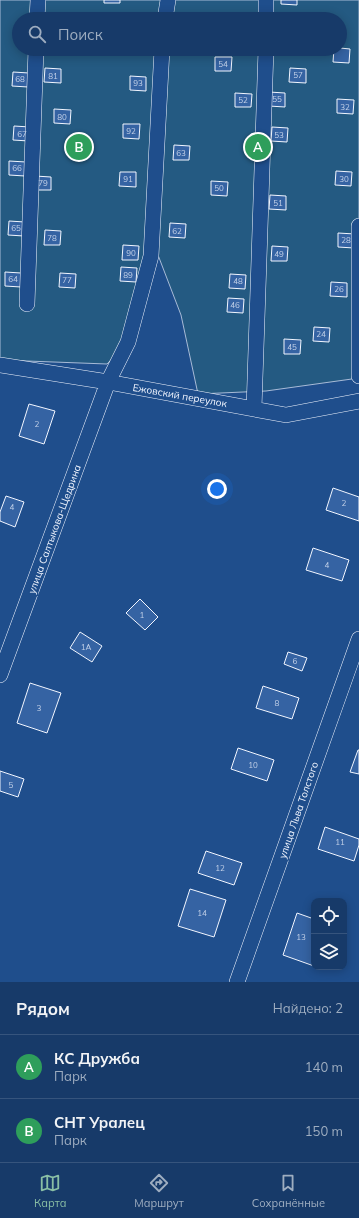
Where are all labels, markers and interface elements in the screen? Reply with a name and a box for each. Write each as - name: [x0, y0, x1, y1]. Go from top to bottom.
- search box: [12, 12, 347, 56]
- icon: search: [26, 23, 48, 45]
- text: Поиск: [58, 25, 103, 44]
- house number: 54: [218, 59, 228, 69]
- house number: 57: [293, 70, 303, 80]
- house number: 81: [48, 71, 58, 81]
- house number: 68: [15, 74, 25, 84]
- house number: 93: [133, 78, 143, 88]
- house number: 55: [272, 94, 282, 104]
- house number: 52: [238, 95, 248, 105]
- house number: 32: [340, 102, 350, 112]
- house number: 80: [57, 112, 67, 122]
- house number: 92: [126, 126, 136, 136]
- house number: 67: [17, 129, 27, 139]
- house number: 53: [274, 130, 284, 140]
- pin: B: [66, 132, 92, 162]
- pin: A: [245, 132, 271, 162]
- house number: 63: [176, 148, 186, 158]
- house number: 66: [12, 163, 22, 173]
- house number: 91: [123, 174, 133, 184]
- house number: 30: [339, 174, 349, 184]
- house number: 79: [38, 178, 48, 188]
- house number: 50: [214, 183, 224, 193]
- house number: 51: [273, 198, 283, 208]
- house number: 65: [11, 223, 21, 233]
- house number: 62: [172, 226, 182, 236]
- house number: 78: [47, 233, 57, 243]
- house number: 28: [341, 235, 351, 245]
- house number: 90: [126, 248, 136, 258]
- house number: 49: [274, 249, 284, 259]
- house number: 89: [123, 270, 133, 280]
- house number: 64: [8, 274, 18, 284]
- house number: 77: [62, 275, 72, 285]
- house number: 48: [233, 276, 243, 286]
- house number: 26: [334, 284, 344, 294]
- house number: 46: [230, 300, 240, 310]
- house number: 24: [316, 329, 326, 339]
- house number: 45: [287, 342, 297, 352]
- street label: Ежовский переулок: [132, 381, 229, 410]
- house number: 2: [35, 419, 40, 429]
- street label: улица Салтыкова-Щедрина: [25, 463, 84, 596]
- your location: [207, 479, 227, 499]
- house number: 2: [342, 498, 347, 508]
- house number: 4: [10, 502, 15, 512]
- house number: 4: [325, 560, 330, 570]
- house number: 1: [140, 610, 145, 620]
- house number: 1А: [81, 642, 91, 652]
- house number: 6: [293, 656, 298, 666]
- house number: 8: [275, 698, 280, 708]
- house number: 3: [37, 703, 42, 713]
- house number: 10: [248, 760, 258, 770]
- street label: улица Льва Толстого: [276, 760, 321, 860]
- house number: 5: [9, 780, 14, 790]
- house number: 11: [335, 837, 345, 847]
- house number: 12: [215, 863, 225, 873]
- map controls: [311, 898, 347, 970]
- button: locate: [311, 898, 347, 934]
- house number: 14: [197, 908, 207, 918]
- house number: 13: [296, 932, 306, 942]
- button: layers: [311, 934, 347, 970]
- text: Рядом: [16, 998, 70, 1019]
- text: Найдено: 2: [273, 1000, 343, 1016]
- text: КС Дружба: [54, 1049, 140, 1068]
- text: A: [24, 1059, 34, 1075]
- text: 140 m: [305, 1059, 343, 1075]
- text: Парк: [54, 1068, 87, 1084]
- text: СНТ Уралец: [54, 1113, 145, 1132]
- text: B: [25, 1123, 33, 1139]
- text: 150 m: [305, 1123, 343, 1139]
- text: Парк: [54, 1132, 87, 1148]
- tab: Карта: [34, 1172, 66, 1210]
- tab: Маршрут: [134, 1172, 184, 1210]
- tab: Сохранённые: [252, 1172, 325, 1210]

